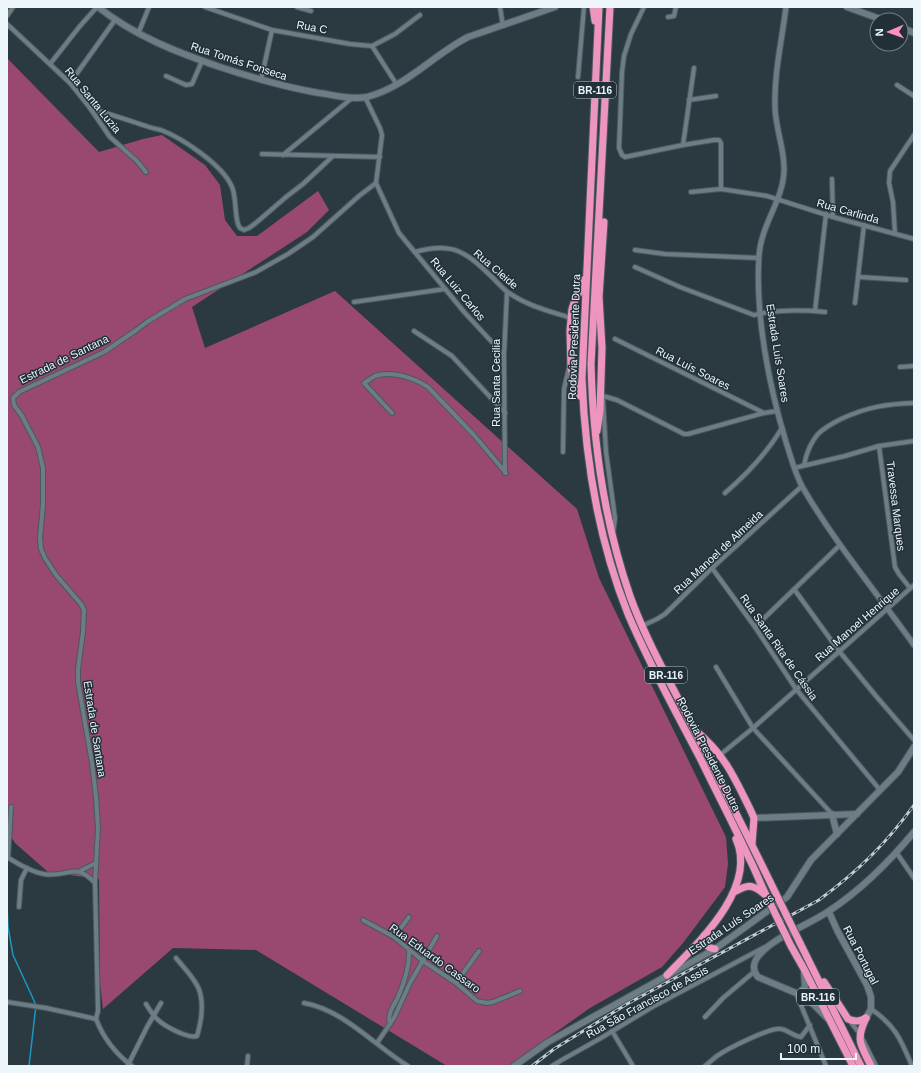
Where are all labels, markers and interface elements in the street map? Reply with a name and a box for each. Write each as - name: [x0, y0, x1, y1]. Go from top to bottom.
- north arrow: [869, 12, 909, 52]
- street label: Rua C: [296, 18, 328, 36]
- text: N: [873, 28, 885, 37]
- street label: Rua Tomás Fonseca: [189, 40, 290, 83]
- street label: Rua Santa Luzia: [63, 65, 124, 136]
- road number: BR-116: [574, 82, 616, 98]
- street label: Rua Carlinda: [815, 196, 881, 226]
- street label: Rua Cleide: [472, 247, 520, 291]
- street label: Rua Luiz Carlos: [428, 255, 488, 323]
- street label: Rodovia Presidente Dutra: [566, 273, 582, 400]
- street label: Estrada Luís Soares: [764, 303, 792, 404]
- street label: Estrada de Santana: [18, 332, 111, 386]
- street label: Rua Santa Cecilia: [490, 338, 502, 427]
- street label: Rua Luís Soares: [654, 344, 733, 392]
- street label: Travessa Marques: [885, 460, 908, 552]
- street label: Rua Manoel de Almeida: [671, 507, 765, 596]
- street label: Rua Manoel Henrique: [813, 584, 901, 664]
- street label: Rua Santa Rita de Cássia: [738, 592, 821, 703]
- road number: BR-116: [645, 667, 687, 683]
- street label: Estrada de Santana: [81, 680, 109, 779]
- street label: Rodovia Presidente Dutra: [675, 695, 743, 814]
- street label: Estrada Luís Soares: [686, 891, 776, 957]
- street label: Rua Eduardo Cassaro: [387, 921, 483, 995]
- street label: Rua Portugal: [841, 924, 881, 986]
- street label: Rua São Francisco de Assis: [584, 963, 710, 1041]
- road number: BR-116: [797, 989, 839, 1005]
- scale bar: [781, 1035, 856, 1061]
- text: 100 m: [787, 1042, 820, 1056]

